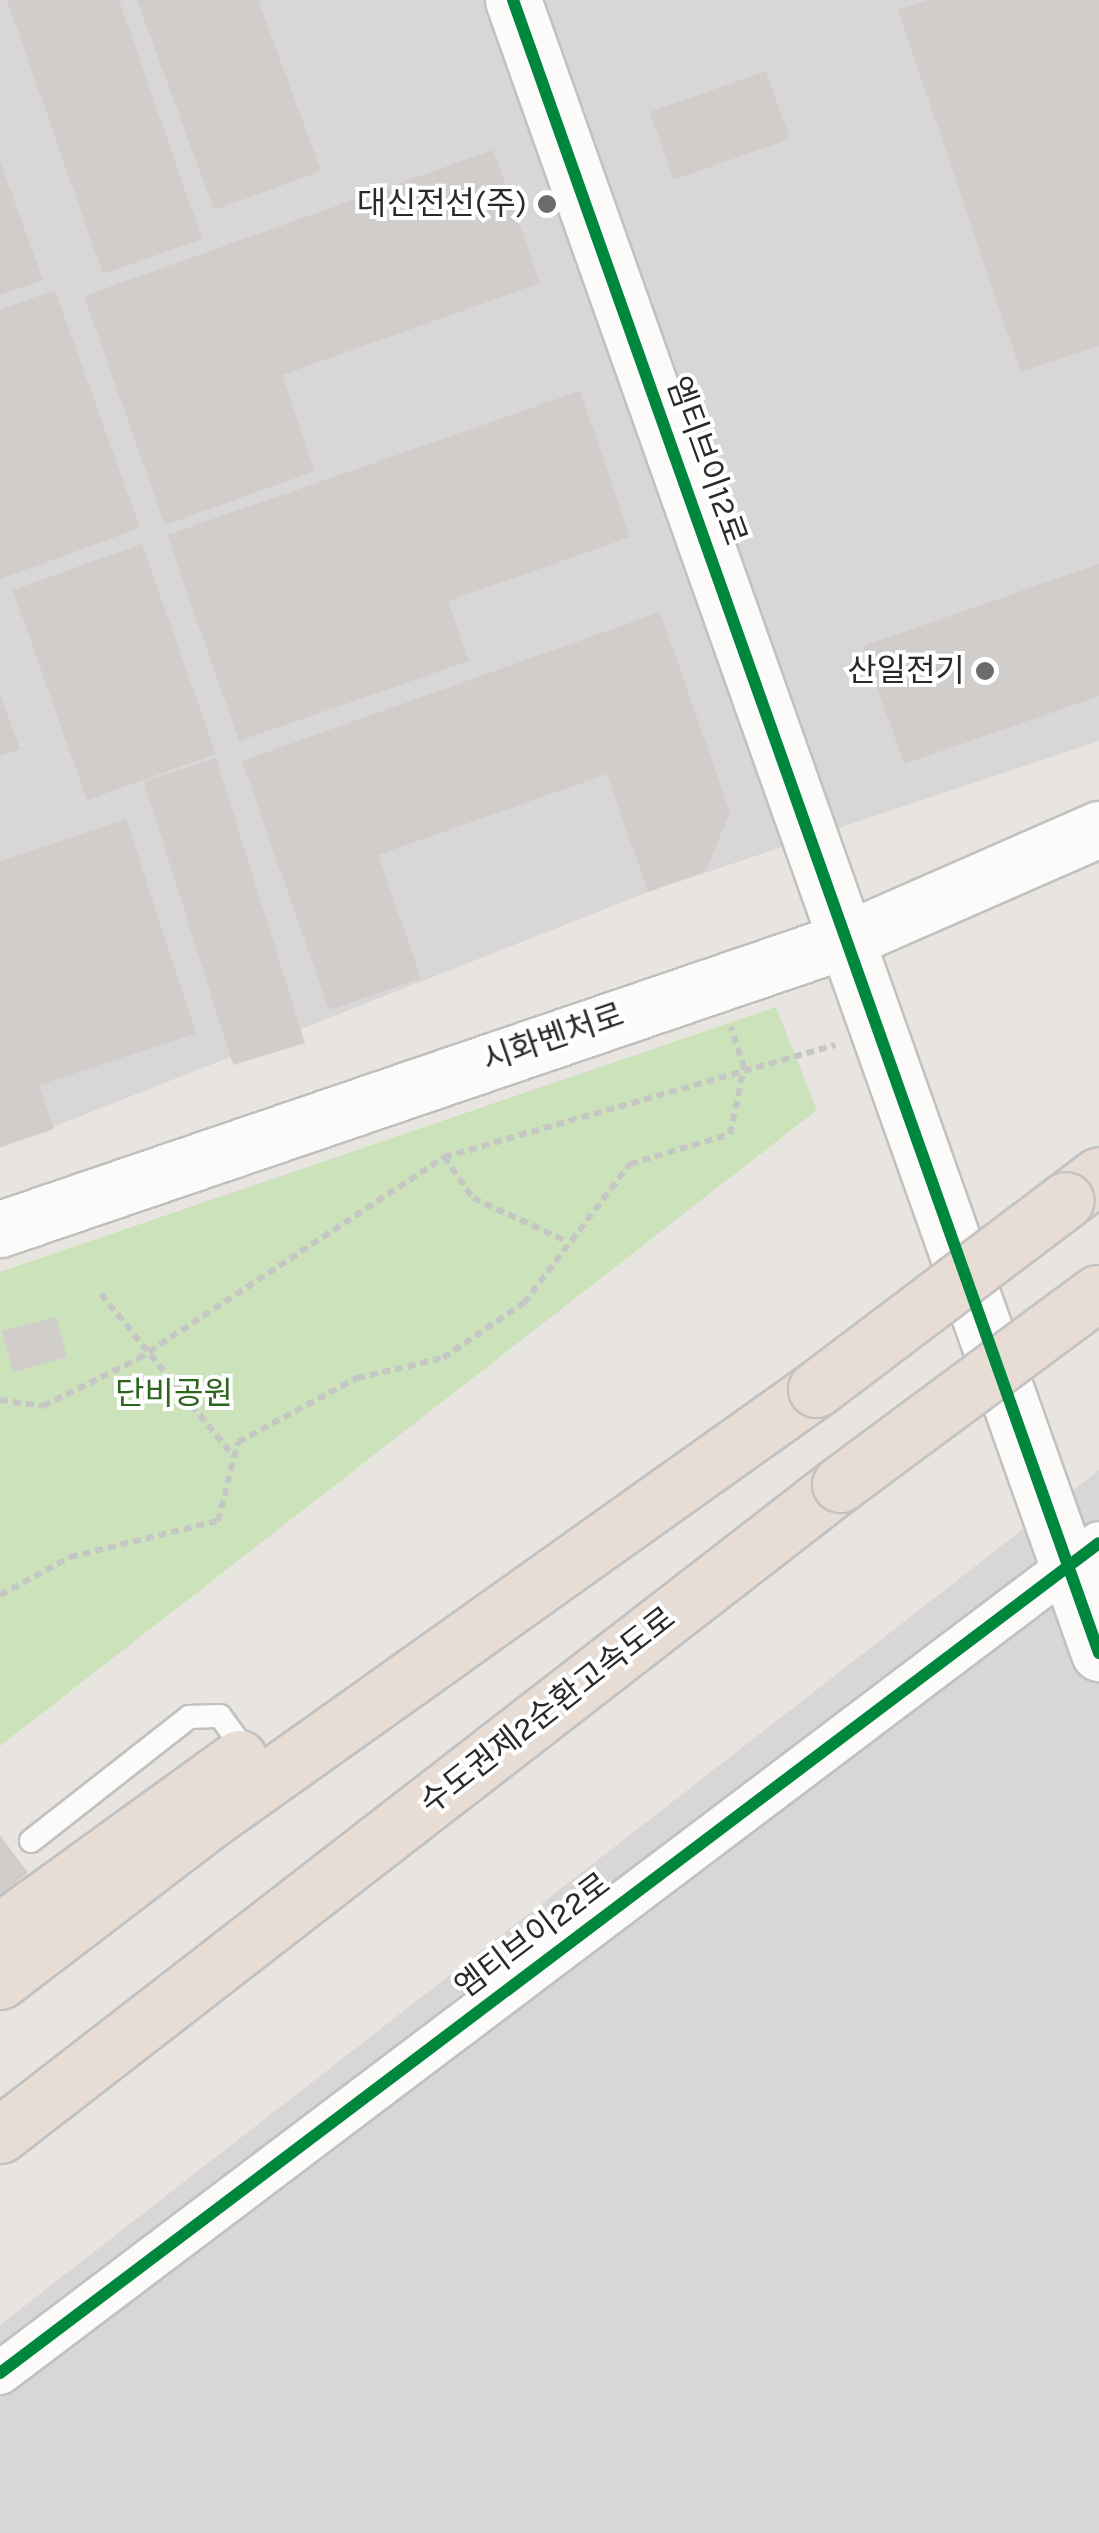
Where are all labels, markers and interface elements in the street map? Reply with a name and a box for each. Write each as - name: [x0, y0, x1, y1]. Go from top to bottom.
- place label: 대신전선(주): [357, 185, 527, 223]
- marker: 대신전선(주): [536, 193, 558, 215]
- street label: 엠티브이12로: [658, 372, 754, 550]
- place label: 산일전기: [847, 652, 965, 690]
- marker: 산일전기: [974, 660, 996, 682]
- street label: 시화벤처로: [477, 996, 629, 1080]
- park label: 단비공원: [115, 1375, 233, 1413]
- street label: 수도권제2순환고속도로: [413, 1600, 683, 1822]
- street label: 엠티브이22로: [448, 1865, 618, 2007]

